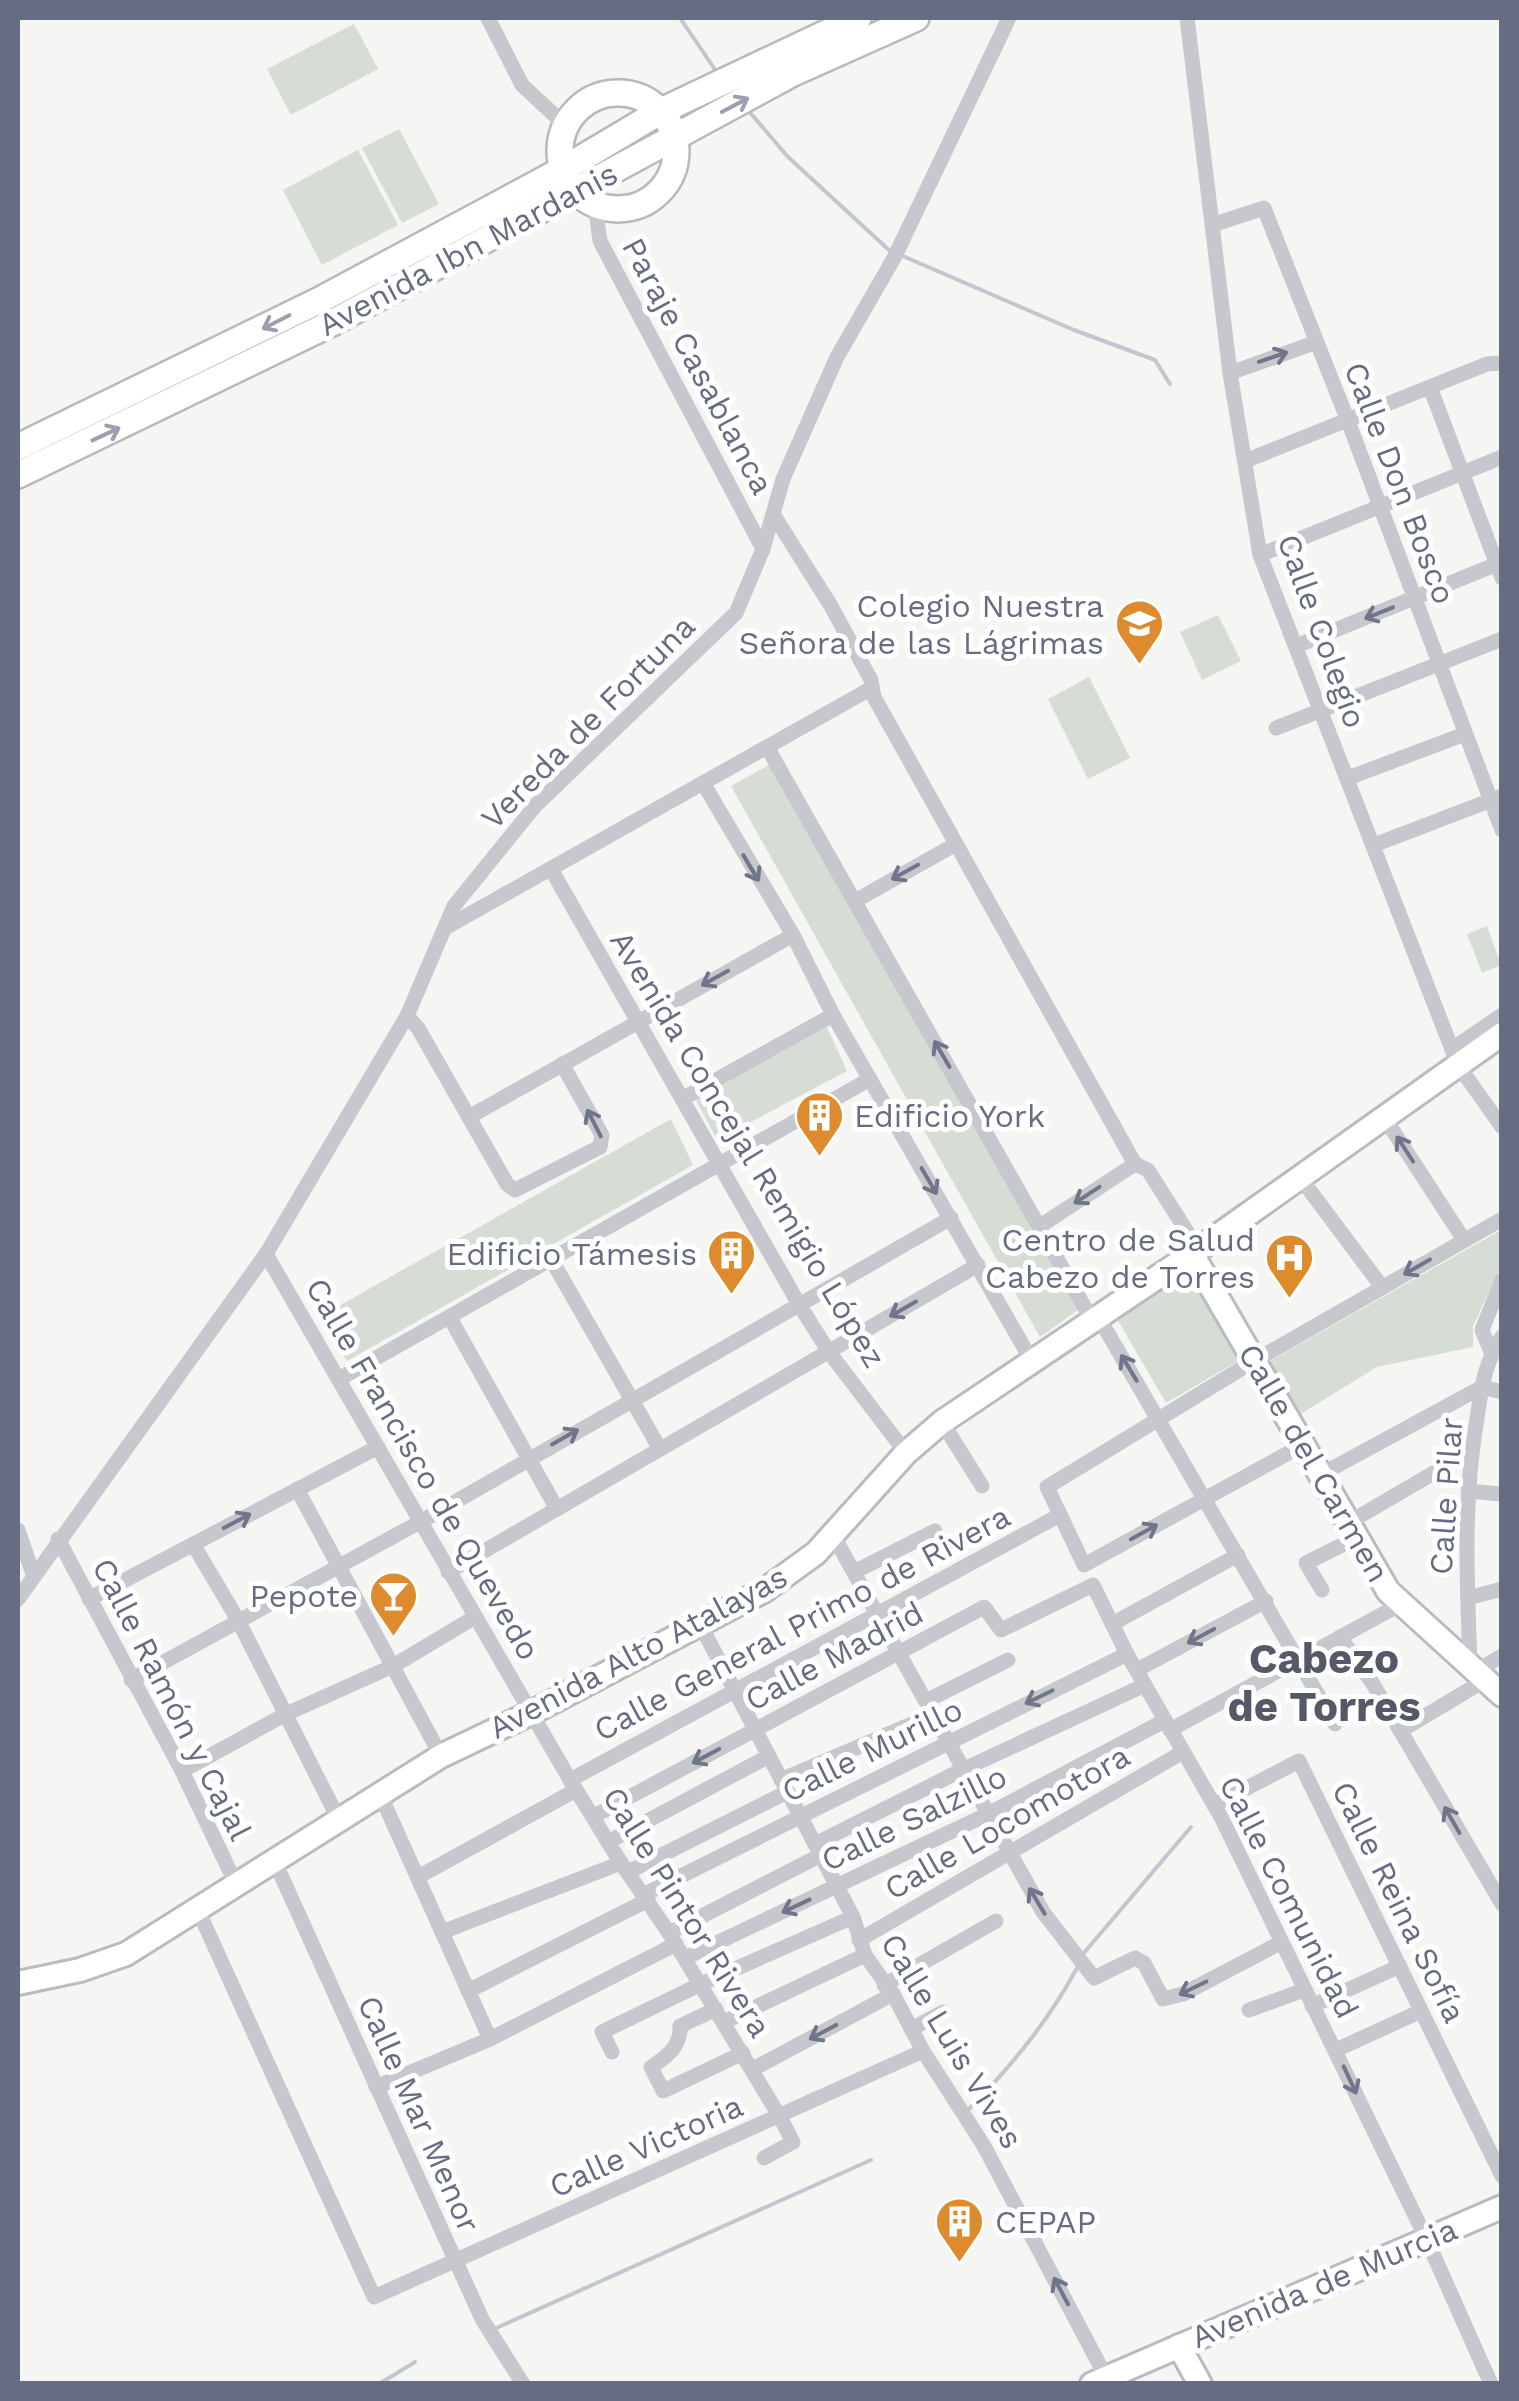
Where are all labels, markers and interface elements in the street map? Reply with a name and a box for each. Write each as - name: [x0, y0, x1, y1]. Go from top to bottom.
- one-way arrow: [719, 94, 749, 114]
- street label: Avenida Ibn Mardanis: [312, 154, 624, 344]
- street label: Paraje Casablanca: [614, 231, 782, 501]
- one-way arrow: [262, 313, 291, 332]
- one-way arrow: [1257, 347, 1289, 365]
- street label: Calle Don Bosco: [1336, 357, 1464, 609]
- one-way arrow: [90, 423, 120, 442]
- street label: Calle Colegio: [1269, 529, 1375, 733]
- place label: Colegio Nuestra Señora de las Lágrimas: [739, 587, 1104, 662]
- school or university icon: Colegio Nuestra Señora de las Lágrimas: [1113, 598, 1165, 666]
- one-way arrow: [1364, 606, 1395, 624]
- street label: Vereda de Fortuna: [473, 607, 703, 837]
- one-way arrow: [741, 853, 761, 882]
- one-way arrow: [891, 863, 921, 883]
- street label: Avenida Concejal Remigio López: [602, 924, 894, 1374]
- one-way arrow: [701, 969, 731, 989]
- one-way arrow: [931, 1040, 951, 1069]
- building icon: Edificio York: [793, 1090, 845, 1158]
- place label: Edificio York: [854, 1097, 1045, 1135]
- one-way arrow: [584, 1108, 603, 1138]
- one-way arrow: [1394, 1136, 1415, 1164]
- one-way arrow: [919, 1166, 939, 1195]
- one-way arrow: [1074, 1185, 1102, 1206]
- place label: Centro de Salud Cabezo de Torres: [985, 1221, 1255, 1296]
- building icon: Edificio Támesis: [706, 1228, 758, 1296]
- hospital icon: Centro de Salud Cabezo de Torres: [1264, 1232, 1316, 1300]
- place label: Edificio Támesis: [446, 1235, 697, 1273]
- one-way arrow: [1403, 1258, 1432, 1278]
- street label: Calle Francisco de Quevedo: [298, 1271, 548, 1667]
- one-way arrow: [889, 1299, 919, 1319]
- street label: Calle del Carmen: [1230, 1337, 1398, 1589]
- one-way arrow: [1119, 1354, 1139, 1383]
- street label: Calle Pilar: [1422, 1416, 1470, 1576]
- one-way arrow: [549, 1427, 579, 1447]
- street label: Calle General Primo de Rivera: [587, 1497, 1017, 1749]
- one-way arrow: [221, 1511, 251, 1530]
- one-way arrow: [1129, 1522, 1158, 1542]
- street label: Calle Ramón y Cajal: [84, 1552, 260, 1846]
- street label: Avenida Alto Atalayas: [482, 1557, 794, 1747]
- bar icon: Pepote: [367, 1570, 419, 1638]
- place label: Pepote: [249, 1577, 358, 1615]
- street label: Calle Madrid: [739, 1593, 929, 1719]
- one-way arrow: [1187, 1626, 1217, 1646]
- district label: Cabezo de Torres: [1227, 1634, 1421, 1731]
- one-way arrow: [1025, 1689, 1055, 1708]
- street label: Calle Murillo: [775, 1690, 969, 1810]
- street label: Calle Locomotora: [878, 1736, 1136, 1908]
- one-way arrow: [692, 1747, 721, 1766]
- street label: Calle Salzillo: [815, 1757, 1013, 1879]
- street label: Calle Comunidad: [1211, 1769, 1367, 2025]
- street label: Calle Reina Sofía: [1324, 1775, 1474, 2029]
- street label: Calle Pintor Rivera: [595, 1780, 779, 2044]
- one-way arrow: [1442, 1806, 1462, 1835]
- one-way arrow: [1027, 1887, 1047, 1916]
- one-way arrow: [781, 1897, 811, 1916]
- street label: Calle Luis Vives: [873, 1927, 1031, 2155]
- one-way arrow: [1179, 1979, 1209, 1998]
- street label: Calle Mar Menor: [350, 1990, 488, 2238]
- one-way arrow: [809, 2022, 839, 2042]
- one-way arrow: [1342, 2064, 1361, 2094]
- street label: Calle Victoria: [544, 2086, 748, 2206]
- building icon: CEPAP: [934, 2196, 986, 2264]
- place label: CEPAP: [995, 2203, 1096, 2241]
- street label: Avenida de Murcia: [1185, 2210, 1463, 2356]
- one-way arrow: [1051, 2277, 1070, 2307]

